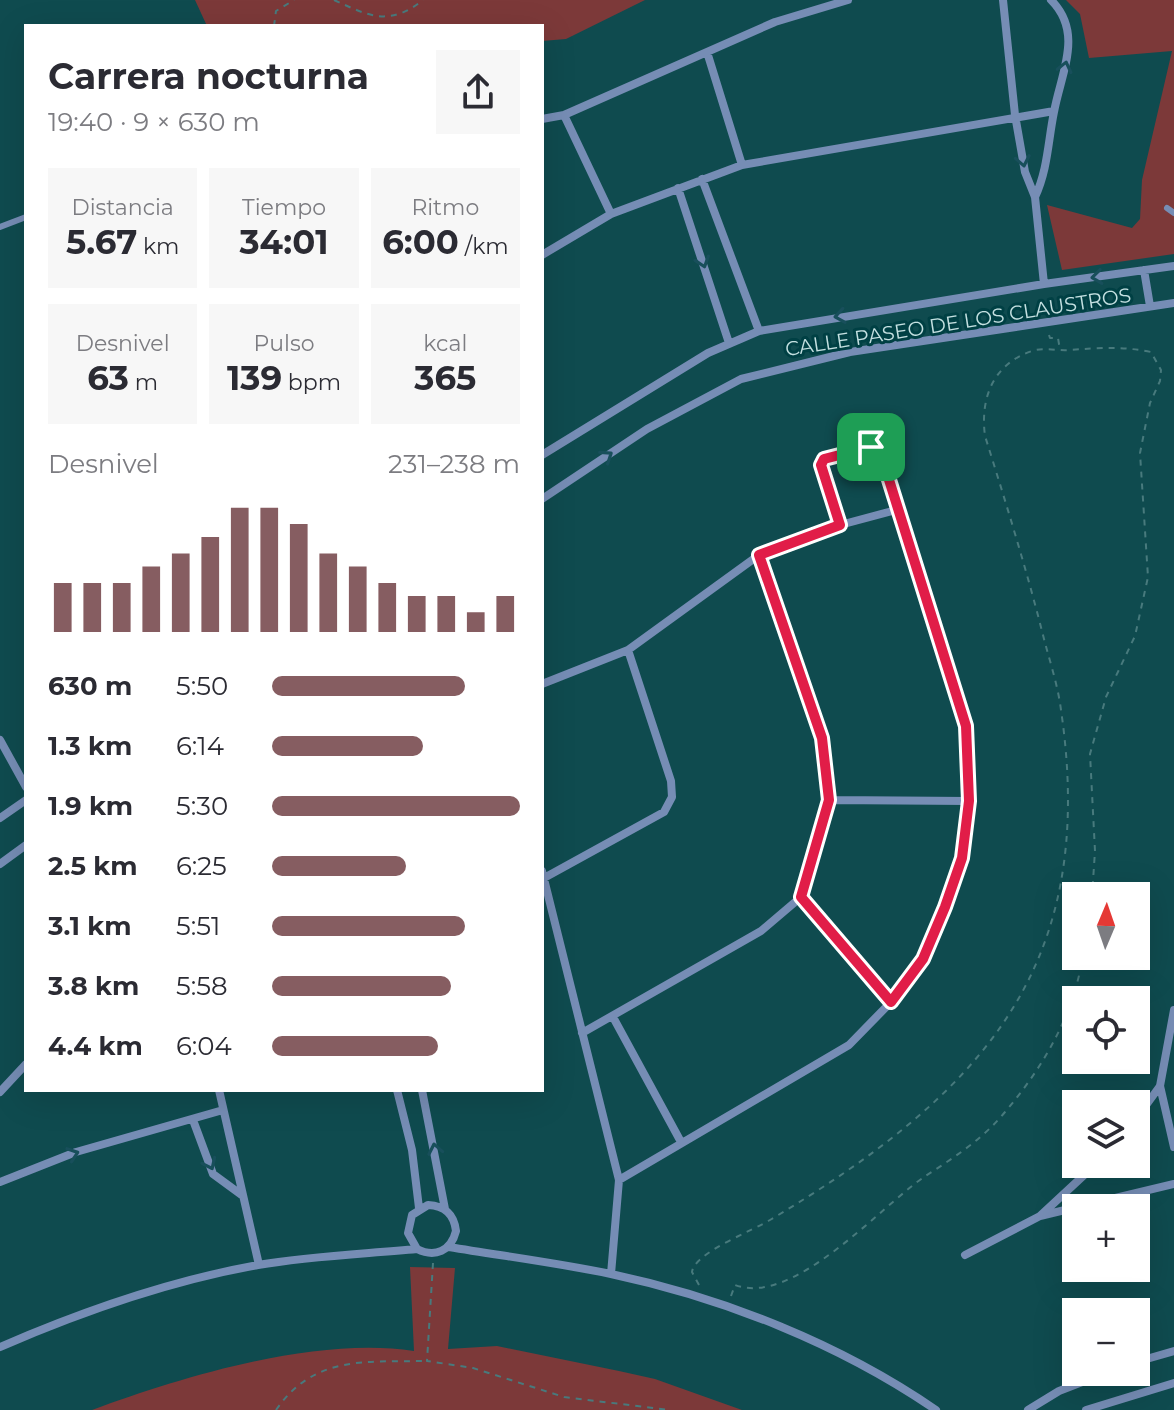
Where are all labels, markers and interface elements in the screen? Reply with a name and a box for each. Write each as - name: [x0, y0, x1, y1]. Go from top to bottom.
- button: share: [436, 50, 520, 134]
- text: Carrera nocturna: [48, 54, 369, 98]
- one-way arrow: [1056, 61, 1073, 74]
- text: 19:40 · 9 × 630 m: [48, 106, 260, 138]
- one-way arrow: [1014, 154, 1031, 167]
- text: Distancia: [72, 194, 174, 221]
- text: Tiempo: [242, 194, 326, 221]
- text: Ritmo: [411, 194, 479, 221]
- text: 5.67: [66, 221, 137, 263]
- text: 34:01: [239, 221, 329, 263]
- text: 6:00: [382, 221, 459, 263]
- text: km: [137, 233, 179, 260]
- text: /km: [459, 233, 508, 260]
- one-way arrow: [693, 254, 709, 268]
- one-way arrow: [1090, 268, 1103, 285]
- street label: CALLE PASEO DE LOS CLAUSTROS: [783, 283, 1133, 361]
- one-way arrow: [833, 307, 847, 324]
- text: Desnivel: [76, 330, 170, 357]
- text: Pulso: [253, 330, 315, 357]
- text: kcal: [423, 330, 467, 357]
- text: 63: [87, 357, 129, 399]
- text: 139: [227, 357, 282, 399]
- text: 365: [414, 357, 476, 399]
- text: m: [129, 369, 158, 396]
- text: bpm: [282, 369, 341, 396]
- pin: [837, 413, 905, 481]
- icon: arrive: [849, 425, 893, 469]
- text: Desnivel: [48, 448, 159, 480]
- text: 231–238 m: [388, 448, 520, 480]
- one-way arrow: [598, 451, 612, 466]
- text: 630 m: [48, 670, 132, 702]
- text: 5:50: [176, 670, 228, 702]
- text: 1.3 km: [48, 730, 132, 762]
- text: 6:14: [176, 730, 224, 762]
- text: 1.9 km: [48, 790, 133, 822]
- text: 5:30: [176, 790, 228, 822]
- text: 2.5 km: [48, 850, 137, 882]
- text: 6:25: [176, 850, 227, 882]
- north arrow: [1062, 882, 1150, 970]
- map controls: [1062, 882, 1150, 1386]
- text: 3.1 km: [48, 910, 132, 942]
- text: 5:51: [176, 910, 220, 942]
- text: 3.8 km: [48, 970, 139, 1002]
- text: 5:58: [176, 970, 228, 1002]
- button: locate: [1062, 986, 1150, 1074]
- text: 4.4 km: [48, 1030, 143, 1062]
- text: 6:04: [176, 1030, 232, 1062]
- button: layers: [1062, 1090, 1150, 1178]
- one-way arrow: [427, 1143, 444, 1157]
- one-way arrow: [65, 1148, 79, 1164]
- one-way arrow: [201, 1155, 217, 1170]
- button: +: [1062, 1194, 1150, 1282]
- button: −: [1062, 1298, 1150, 1386]

